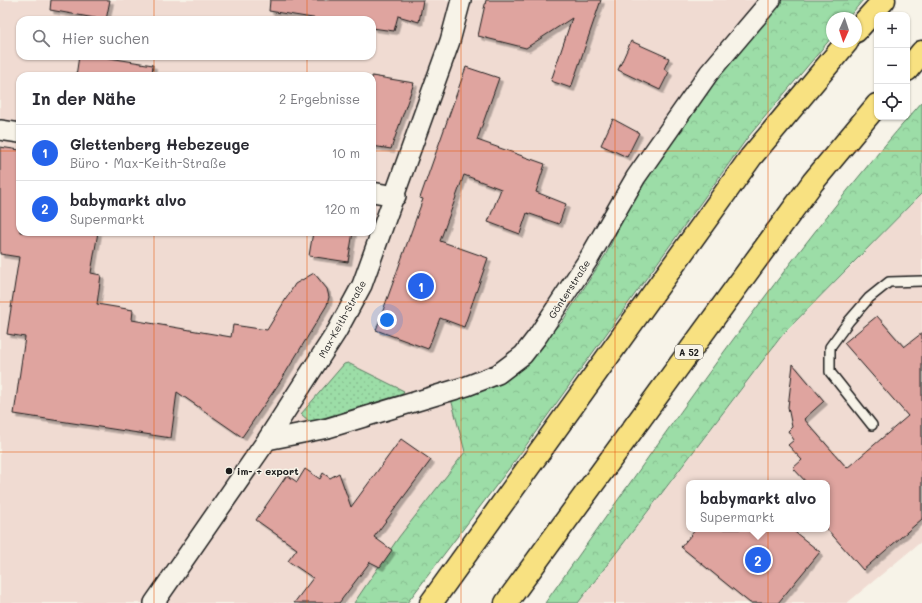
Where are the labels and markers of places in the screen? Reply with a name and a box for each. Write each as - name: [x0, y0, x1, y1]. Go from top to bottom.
- pin: 1: [408, 271, 434, 301]
- place label: im- + export: [237, 464, 299, 478]
- marker: im- + export: [224, 466, 234, 476]
- pin: 2: [745, 545, 771, 575]

